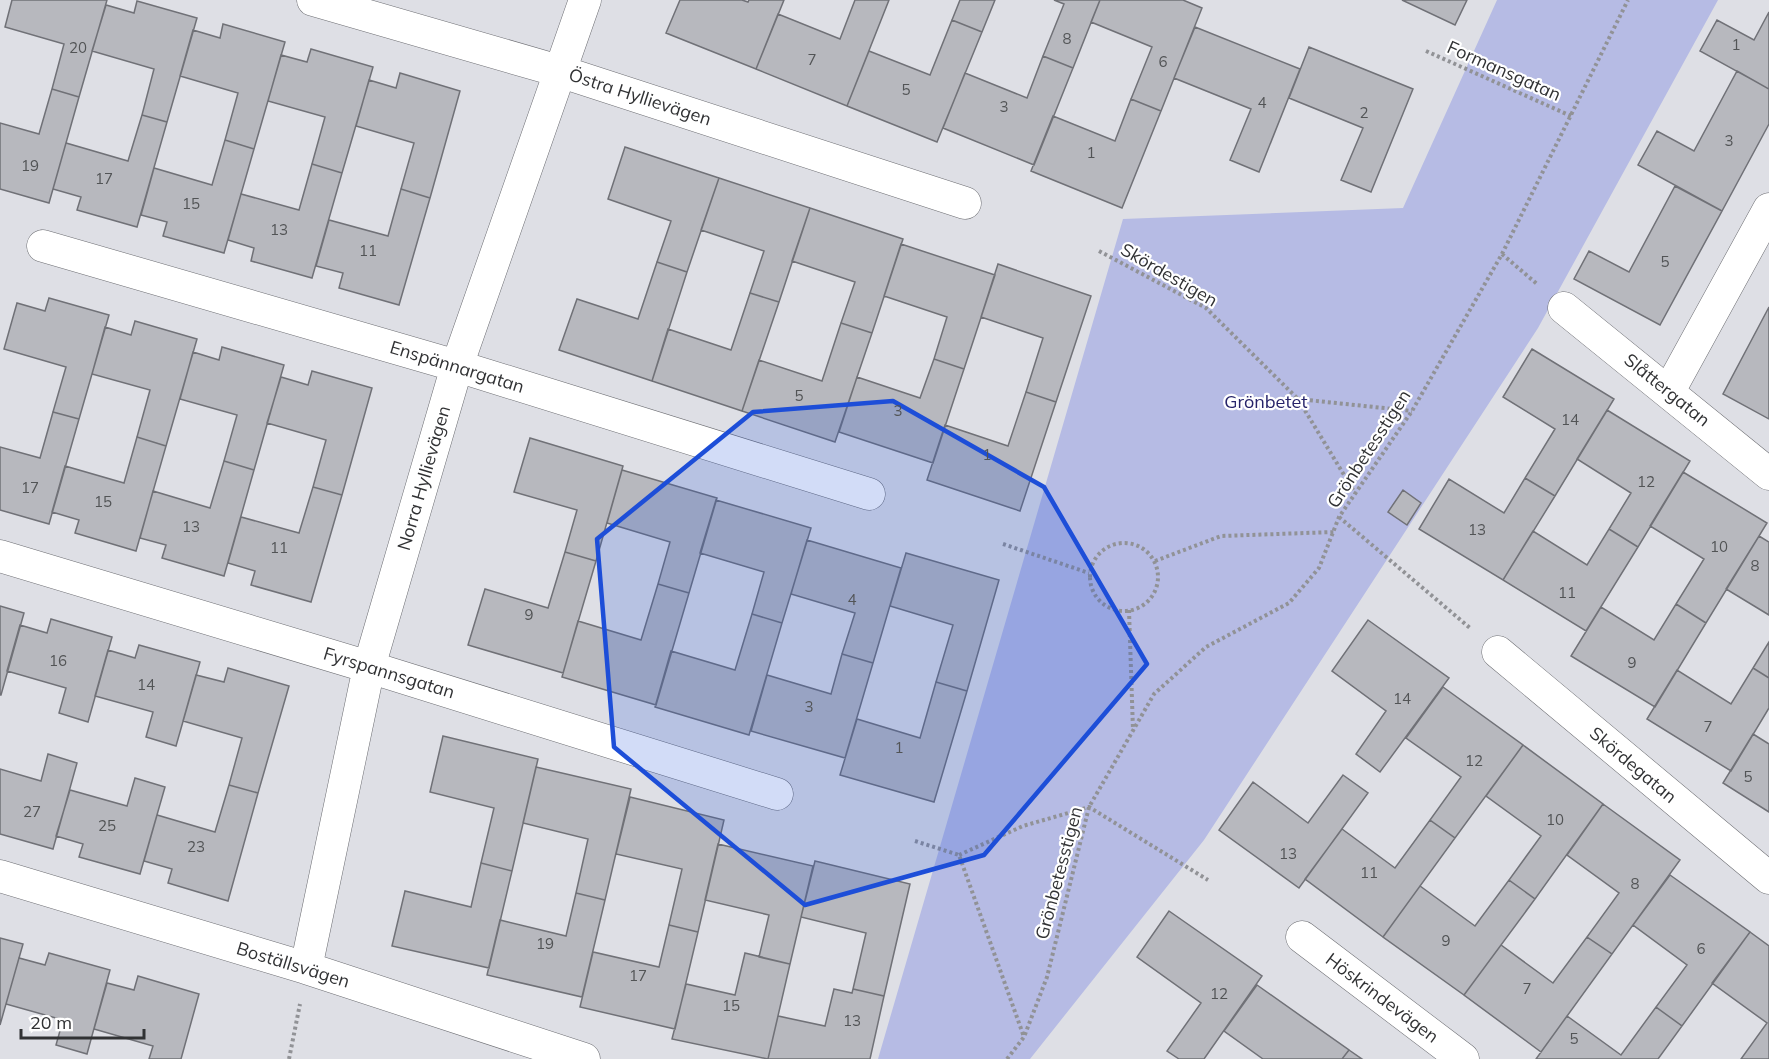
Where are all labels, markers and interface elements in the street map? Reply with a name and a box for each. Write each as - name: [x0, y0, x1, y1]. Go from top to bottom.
- house number: 8: [1062, 29, 1072, 48]
- street label: Formansgatan: [1444, 35, 1565, 106]
- house number: 1: [1731, 35, 1741, 54]
- house number: 20: [69, 38, 87, 57]
- house number: 7: [807, 50, 817, 69]
- house number: 6: [1158, 52, 1168, 71]
- street label: Östra Hyllievägen: [566, 63, 714, 130]
- house number: 5: [901, 80, 911, 99]
- house number: 4: [1257, 93, 1267, 112]
- house number: 3: [999, 97, 1009, 116]
- house number: 2: [1359, 103, 1369, 122]
- house number: 3: [1724, 131, 1734, 150]
- house number: 1: [1086, 143, 1096, 162]
- house number: 19: [21, 156, 39, 175]
- house number: 17: [95, 169, 113, 188]
- house number: 15: [182, 194, 200, 213]
- house number: 13: [270, 220, 288, 239]
- street label: Skördestigen: [1117, 238, 1222, 312]
- house number: 11: [359, 241, 377, 260]
- house number: 5: [1660, 252, 1670, 271]
- street label: Enspännargatan: [387, 335, 527, 398]
- street label: Slåttergatan: [1620, 348, 1715, 431]
- street label: Grönbetesstigen: [1322, 385, 1415, 512]
- house number: 5: [794, 386, 804, 405]
- park label: Grönbetet: [1224, 390, 1308, 413]
- house number: 3: [893, 401, 903, 420]
- street label: Norra Hyllievägen: [392, 403, 455, 553]
- house number: 14: [1561, 410, 1579, 429]
- house number: 1: [982, 445, 992, 464]
- house number: 12: [1637, 472, 1655, 491]
- house number: 17: [21, 478, 39, 497]
- house number: 15: [94, 492, 112, 511]
- house number: 13: [182, 517, 200, 536]
- house number: 13: [1468, 520, 1486, 539]
- house number: 10: [1710, 537, 1728, 556]
- house number: 11: [270, 538, 288, 557]
- house number: 8: [1750, 556, 1760, 575]
- house number: 11: [1558, 583, 1576, 602]
- house number: 4: [847, 590, 857, 609]
- house number: 9: [524, 605, 534, 624]
- street label: Fyrspannsgatan: [321, 642, 457, 703]
- house number: 16: [49, 651, 67, 670]
- house number: 9: [1627, 653, 1637, 672]
- house number: 14: [137, 675, 155, 694]
- house number: 14: [1393, 689, 1411, 708]
- house number: 3: [804, 697, 814, 716]
- house number: 7: [1703, 717, 1713, 736]
- street label: Skördegatan: [1585, 721, 1682, 808]
- house number: 1: [894, 738, 904, 757]
- house number: 12: [1465, 751, 1483, 770]
- house number: 5: [1743, 767, 1753, 786]
- house number: 27: [23, 802, 41, 821]
- street label: Grönbetesstigen: [1030, 804, 1087, 942]
- house number: 10: [1546, 810, 1564, 829]
- house number: 25: [98, 816, 116, 835]
- house number: 23: [187, 837, 205, 856]
- house number: 13: [1279, 844, 1297, 863]
- house number: 11: [1360, 863, 1378, 882]
- house number: 8: [1630, 874, 1640, 893]
- house number: 9: [1441, 931, 1451, 950]
- house number: 19: [536, 934, 554, 953]
- street label: Boställsvägen: [234, 936, 353, 993]
- house number: 6: [1696, 939, 1706, 958]
- street label: Höskrindevägen: [1321, 948, 1443, 1048]
- house number: 17: [629, 966, 647, 985]
- house number: 7: [1522, 979, 1532, 998]
- house number: 12: [1210, 984, 1228, 1003]
- house number: 15: [722, 996, 740, 1015]
- scale bar: [21, 1002, 144, 1040]
- text: 20 m: [30, 1011, 72, 1034]
- house number: 13: [843, 1011, 861, 1030]
- house number: 5: [1569, 1029, 1579, 1048]

